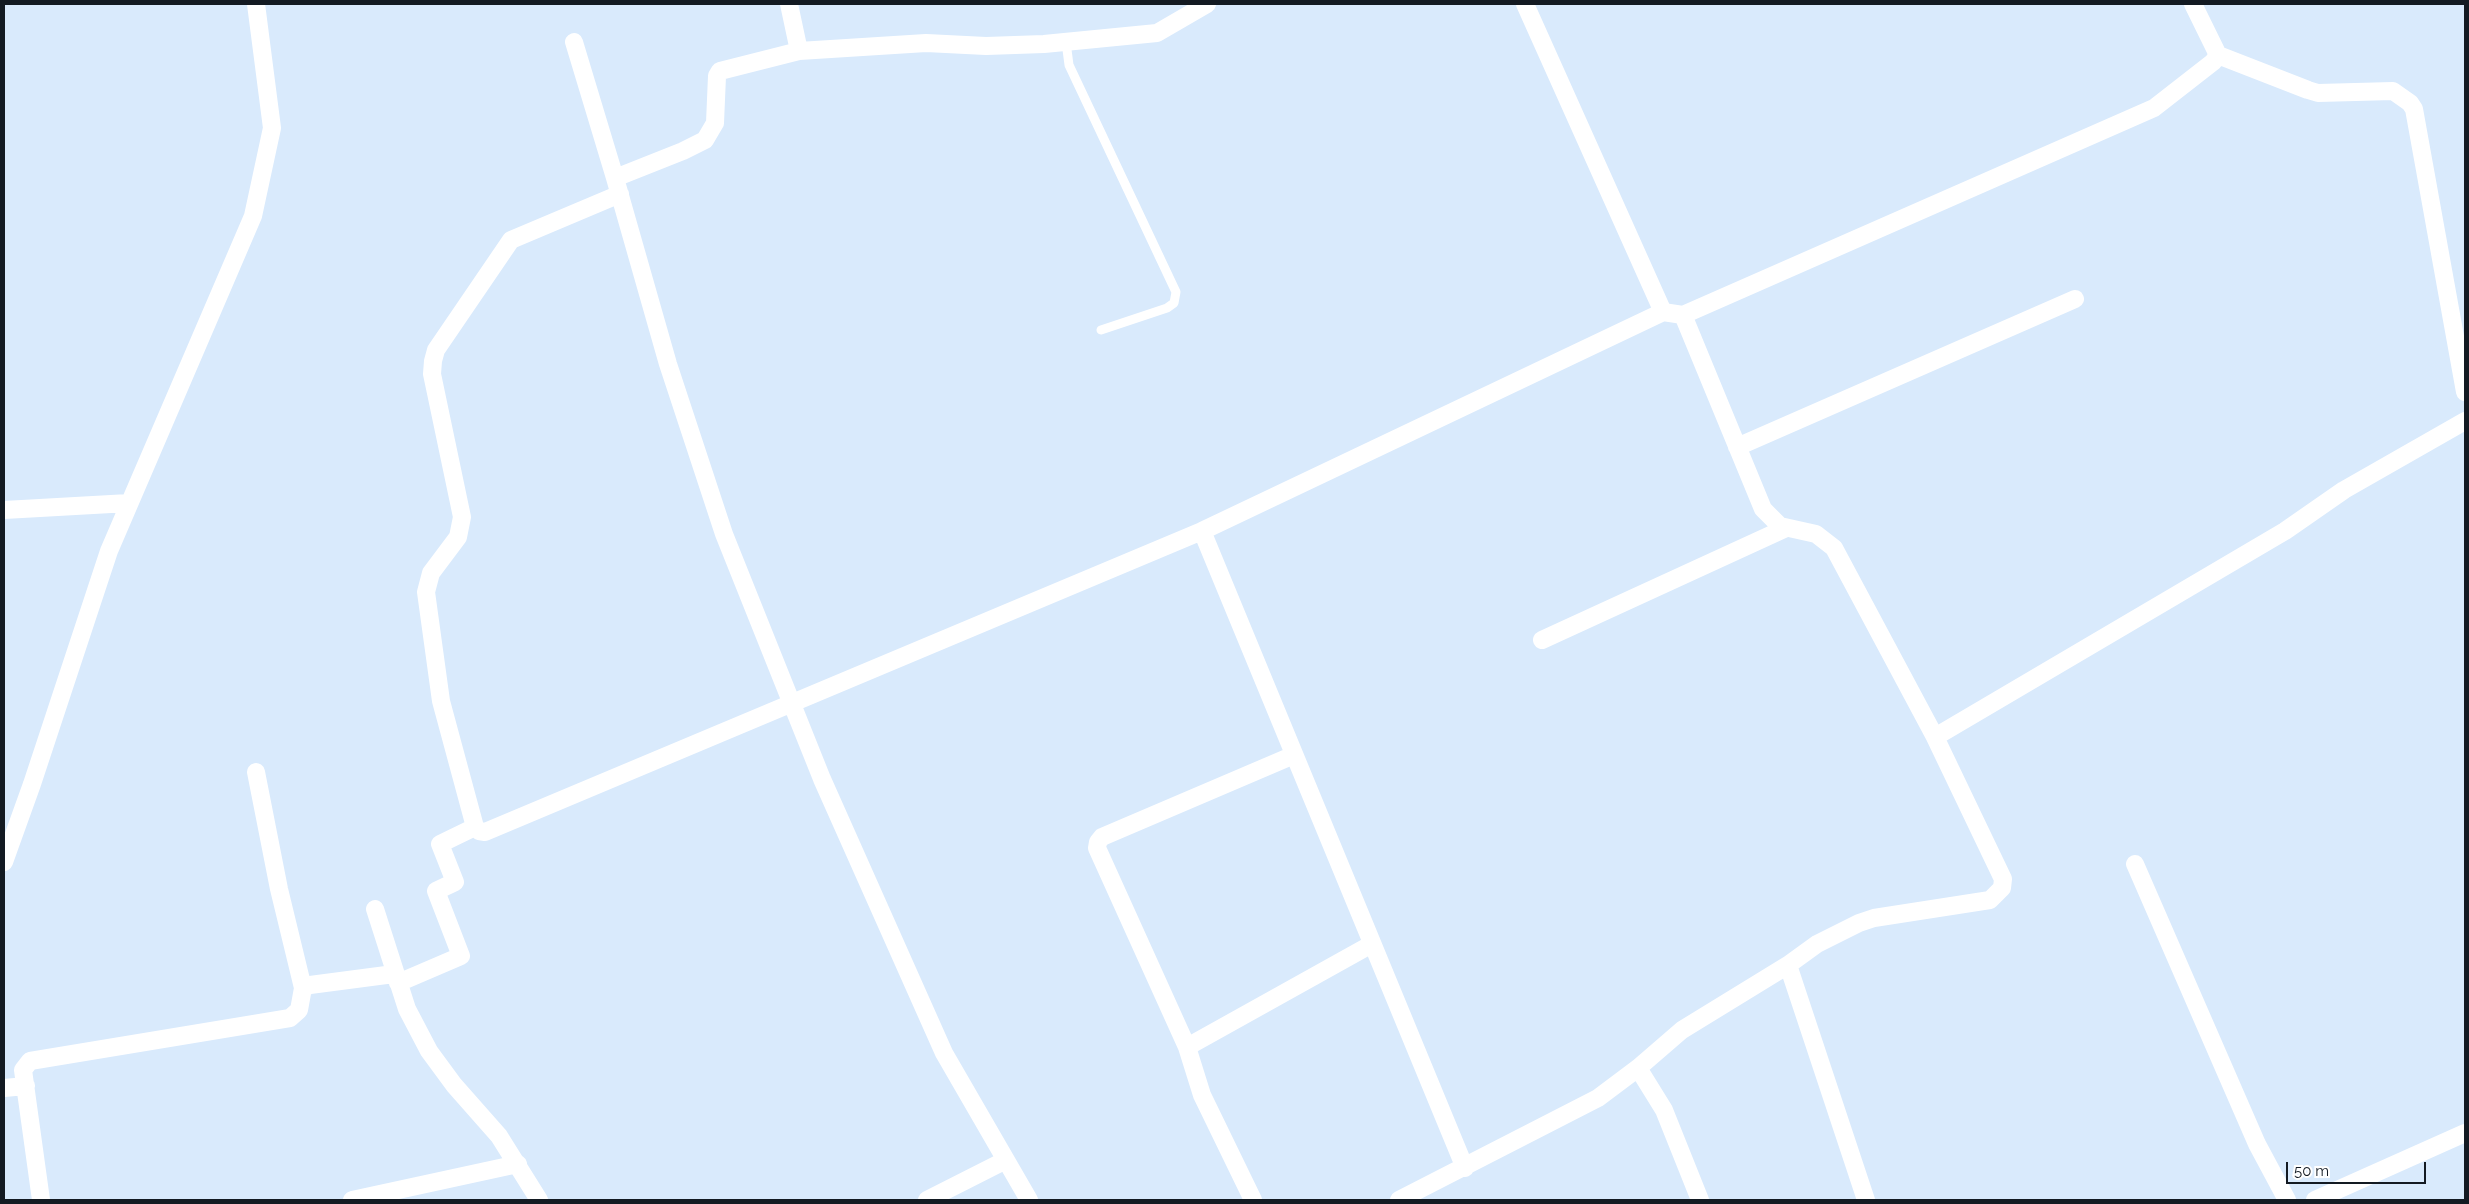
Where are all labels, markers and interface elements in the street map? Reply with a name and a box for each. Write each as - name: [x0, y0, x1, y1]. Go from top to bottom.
- scale bar: [2289, 1152, 2429, 1184]
- text: 50 m: [2294, 1162, 2329, 1180]

